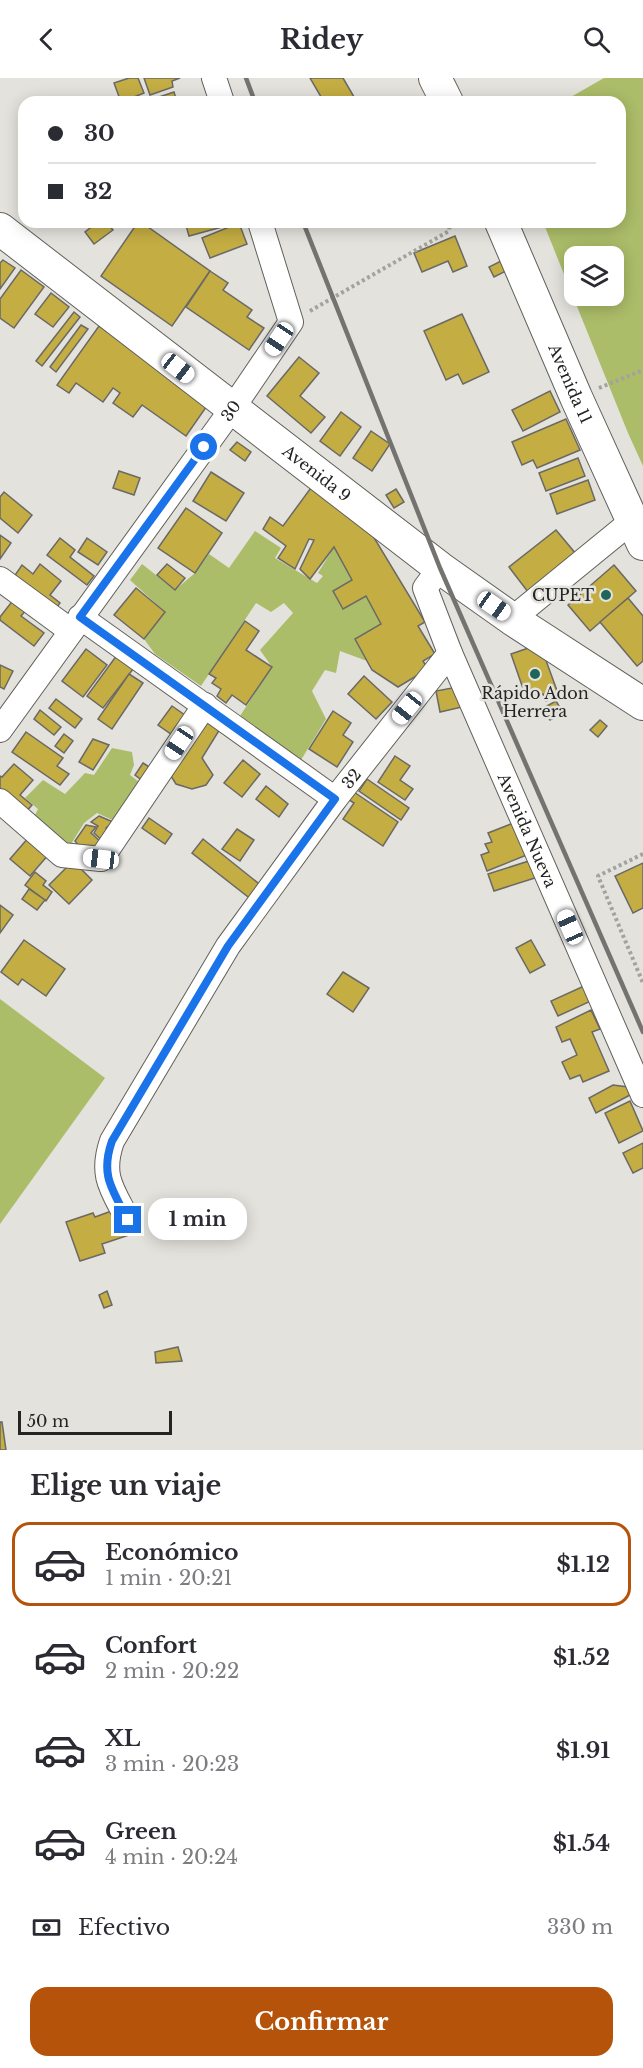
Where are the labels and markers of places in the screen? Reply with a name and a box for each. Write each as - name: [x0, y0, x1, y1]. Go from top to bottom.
- place label: CUPET: [532, 585, 594, 605]
- marker: CUPET: [599, 588, 613, 602]
- marker: Rápido Adon Herrera: [528, 667, 542, 681]
- place label: Rápido Adon Herrera: [481, 683, 589, 721]

